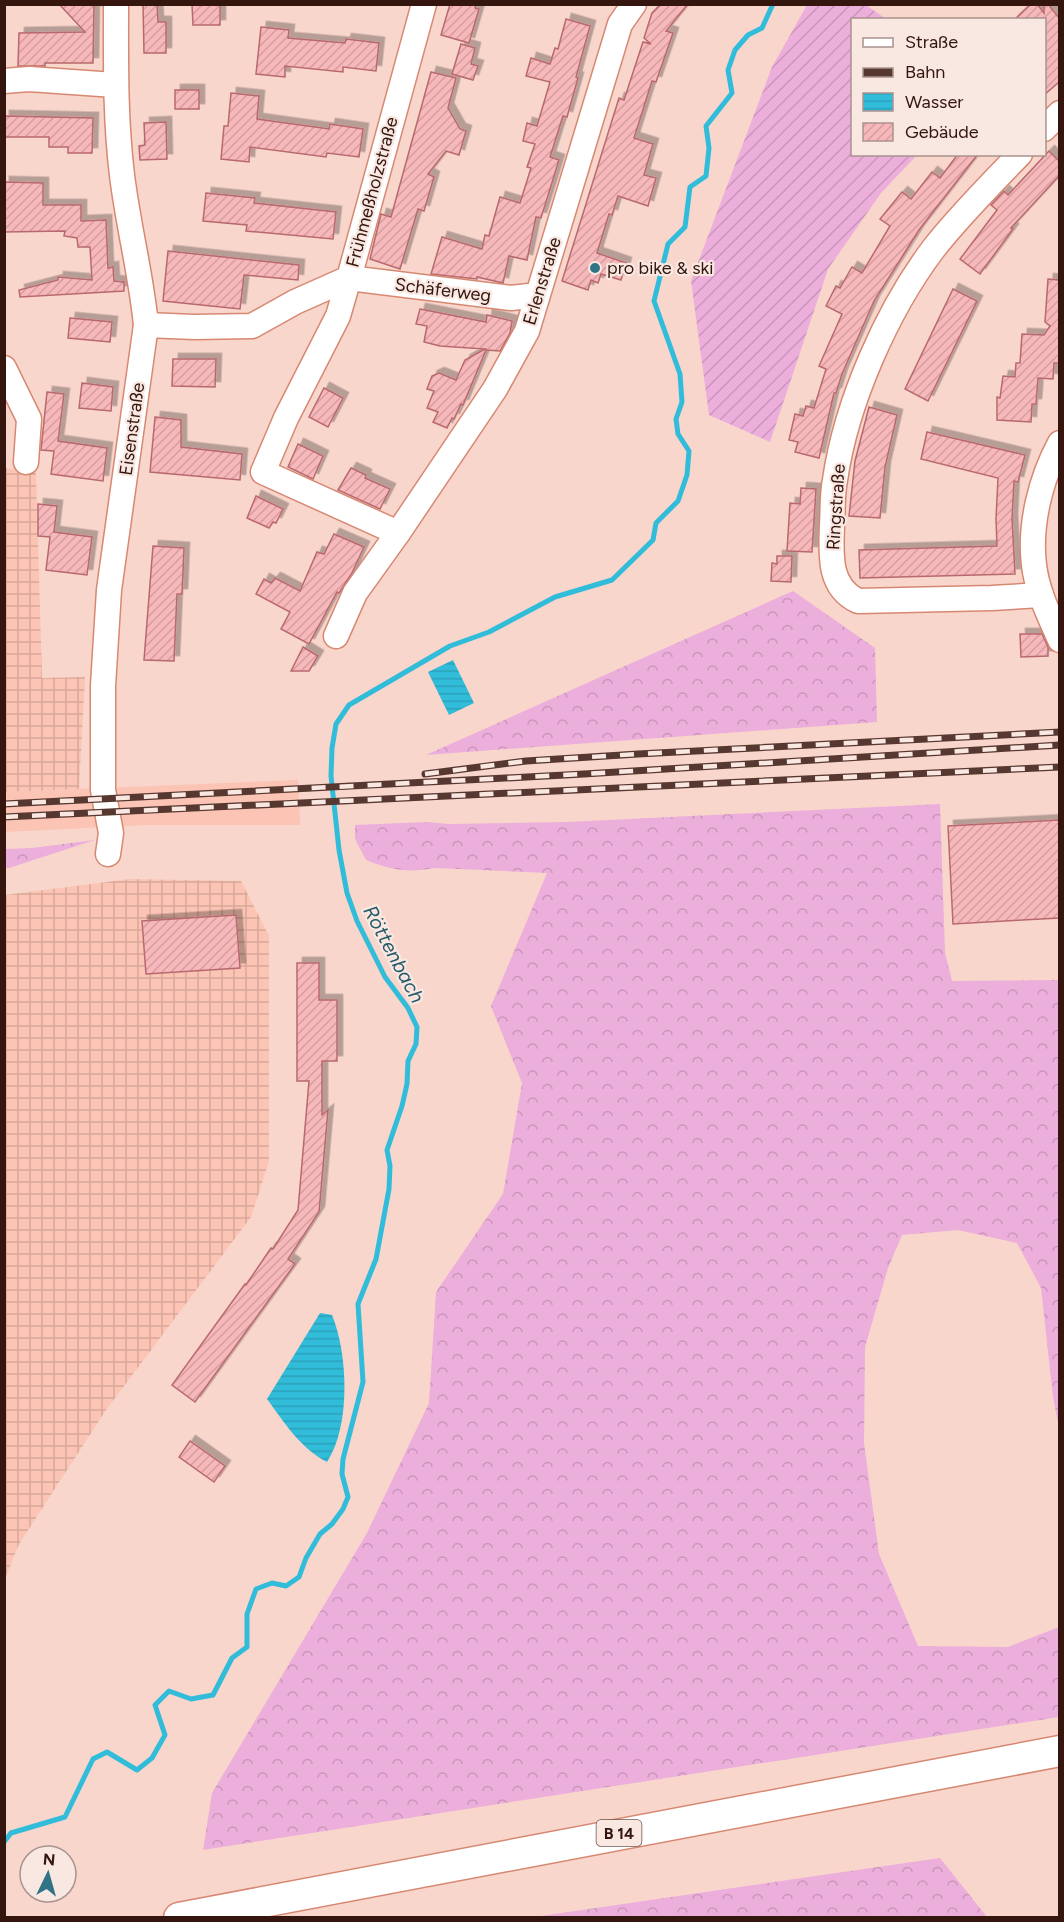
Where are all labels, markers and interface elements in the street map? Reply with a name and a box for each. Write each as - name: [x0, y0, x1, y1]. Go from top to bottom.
- legend: [851, 18, 1046, 156]
- text: Straße: [905, 31, 958, 53]
- text: Bahn: [905, 61, 945, 83]
- text: Wasser: [905, 91, 963, 113]
- street label: Frühmeßholzstraße: [341, 114, 403, 270]
- text: Gebäude: [905, 121, 979, 143]
- street label: Erlenstraße: [518, 234, 566, 328]
- place label: pro bike & ski: [607, 257, 713, 279]
- marker: pro bike & ski: [588, 261, 602, 275]
- street label: Schäferweg: [394, 273, 492, 307]
- street label: Eisenstraße: [115, 381, 149, 477]
- street label: Ringstraße: [822, 463, 850, 551]
- water label: Röttenbach: [358, 901, 430, 1007]
- road number: B 14: [596, 1820, 642, 1846]
- north arrow: [18, 1844, 78, 1904]
- text: N: [42, 1850, 56, 1870]

